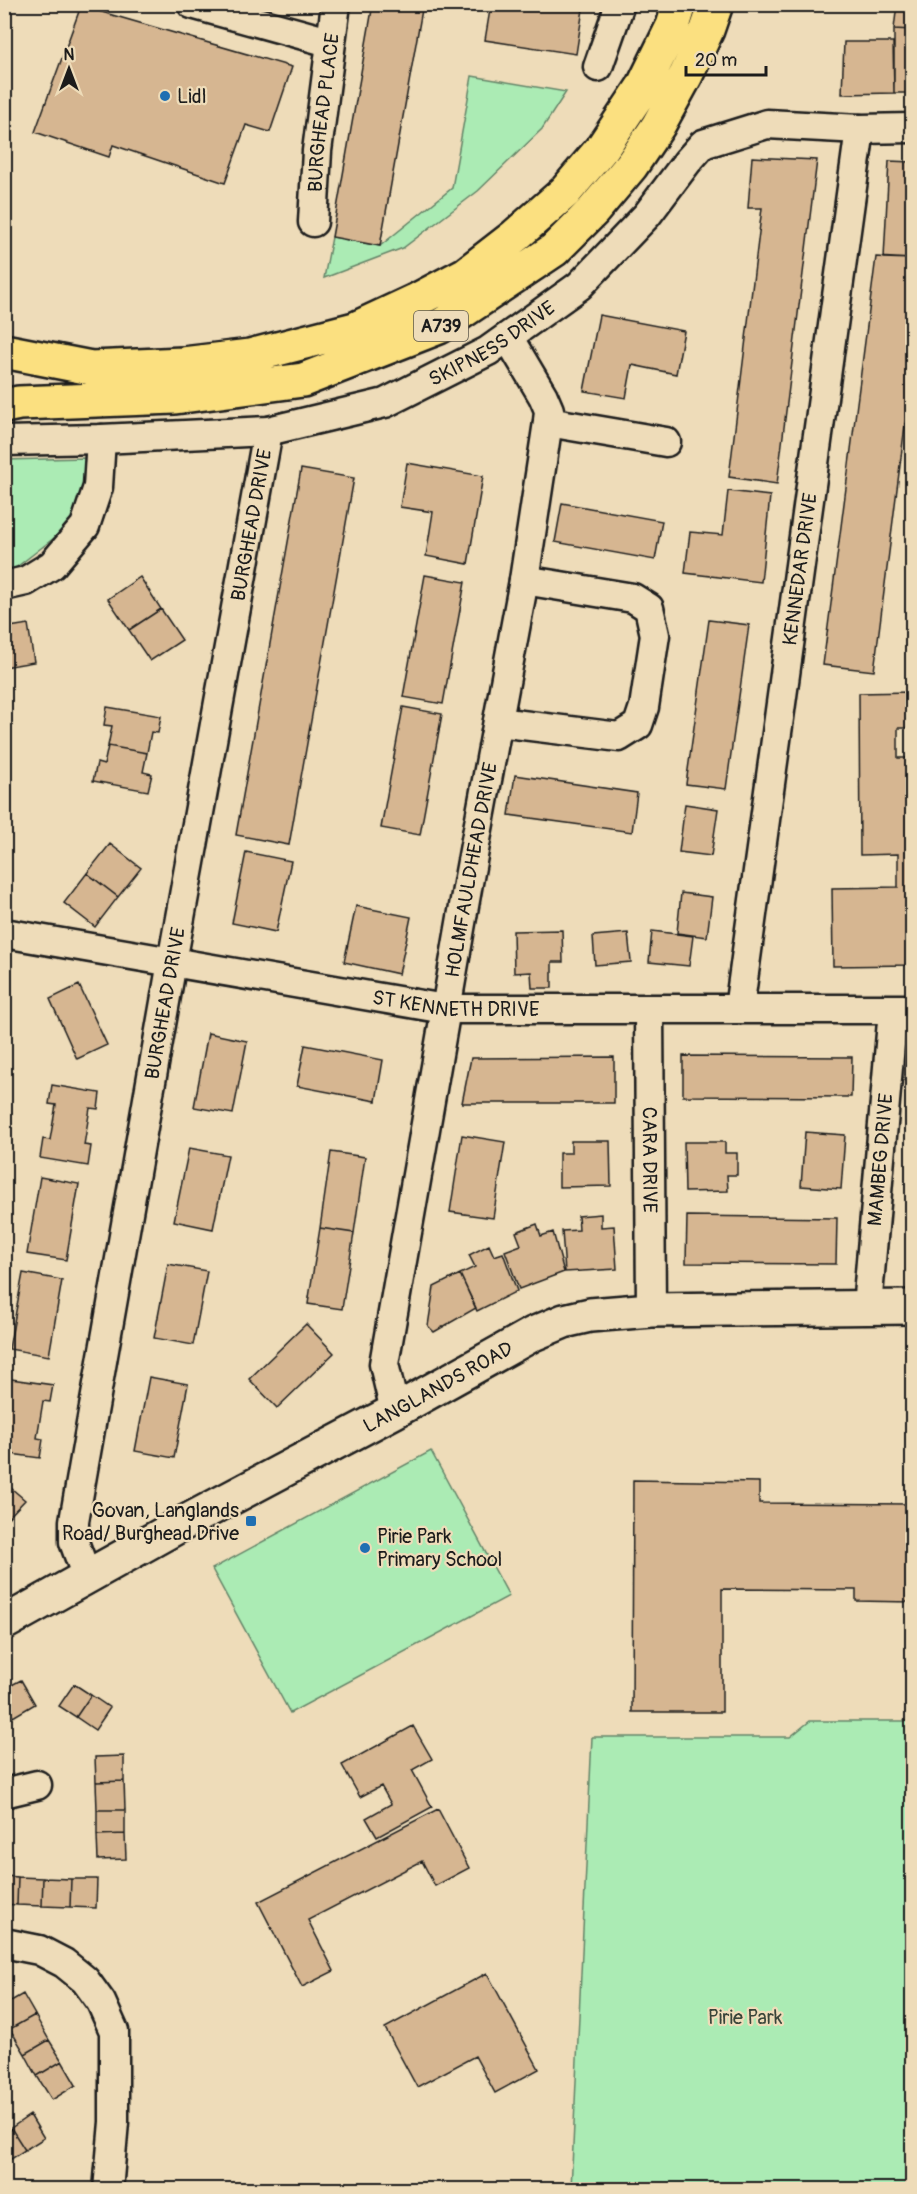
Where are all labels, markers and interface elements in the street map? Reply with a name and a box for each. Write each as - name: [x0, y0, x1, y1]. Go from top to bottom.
- street label: BURGHEAD PLACE: [303, 32, 345, 193]
- north arrow: [39, 39, 99, 99]
- scale bar: [686, 39, 766, 77]
- text: N: [64, 45, 75, 65]
- text: 20 m: [695, 49, 737, 72]
- place label: Lidl: [177, 84, 206, 109]
- marker: Lidl: [158, 89, 172, 103]
- street label: SKIPNESS DRIVE: [425, 295, 560, 392]
- road number: A739: [414, 311, 468, 341]
- street label: BURGHEAD DRIVE: [225, 447, 278, 603]
- street label: KENNEDAR DRIVE: [777, 491, 823, 647]
- street label: HOLMFAULDHEAD DRIVE: [440, 760, 503, 980]
- street label: BURGHEAD DRIVE: [140, 925, 191, 1081]
- street label: ST KENNETH DRIVE: [370, 985, 539, 1022]
- street label: MAMBEG DRIVE: [862, 1092, 899, 1227]
- street label: CARA DRIVE: [637, 1107, 662, 1213]
- street label: LANGLANDS ROAD: [359, 1336, 517, 1439]
- place label: Govan, Langlands Road/ Burghead Drive: [62, 1498, 239, 1546]
- marker: Govan, Langlands Road/ Burghead Drive: [244, 1514, 258, 1528]
- place label: Pirie Park Primary School: [377, 1524, 502, 1572]
- marker: Pirie Park Primary School: [358, 1541, 372, 1555]
- park label: Pirie Park: [708, 2005, 783, 2030]

